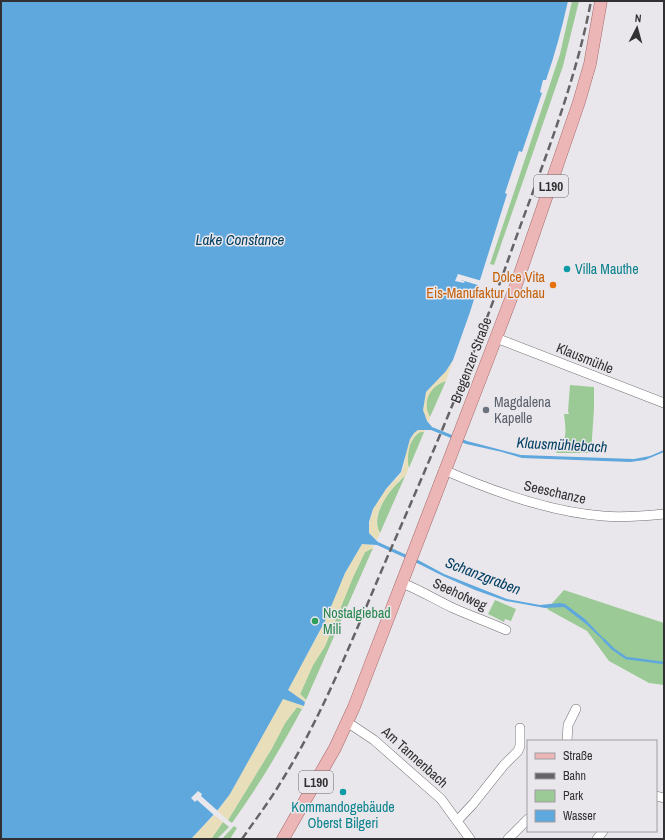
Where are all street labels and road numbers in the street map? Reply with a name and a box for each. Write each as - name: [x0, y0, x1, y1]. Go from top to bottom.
- road number: L190: [534, 175, 568, 197]
- street label: Bregenzer Straße: [446, 314, 496, 406]
- street label: Klausmühle: [554, 338, 616, 378]
- street label: Seeschanze: [522, 476, 588, 508]
- street label: Seehofweg: [430, 574, 490, 615]
- street label: Am Tannenbach: [377, 722, 452, 791]
- road number: L190: [299, 771, 333, 793]

